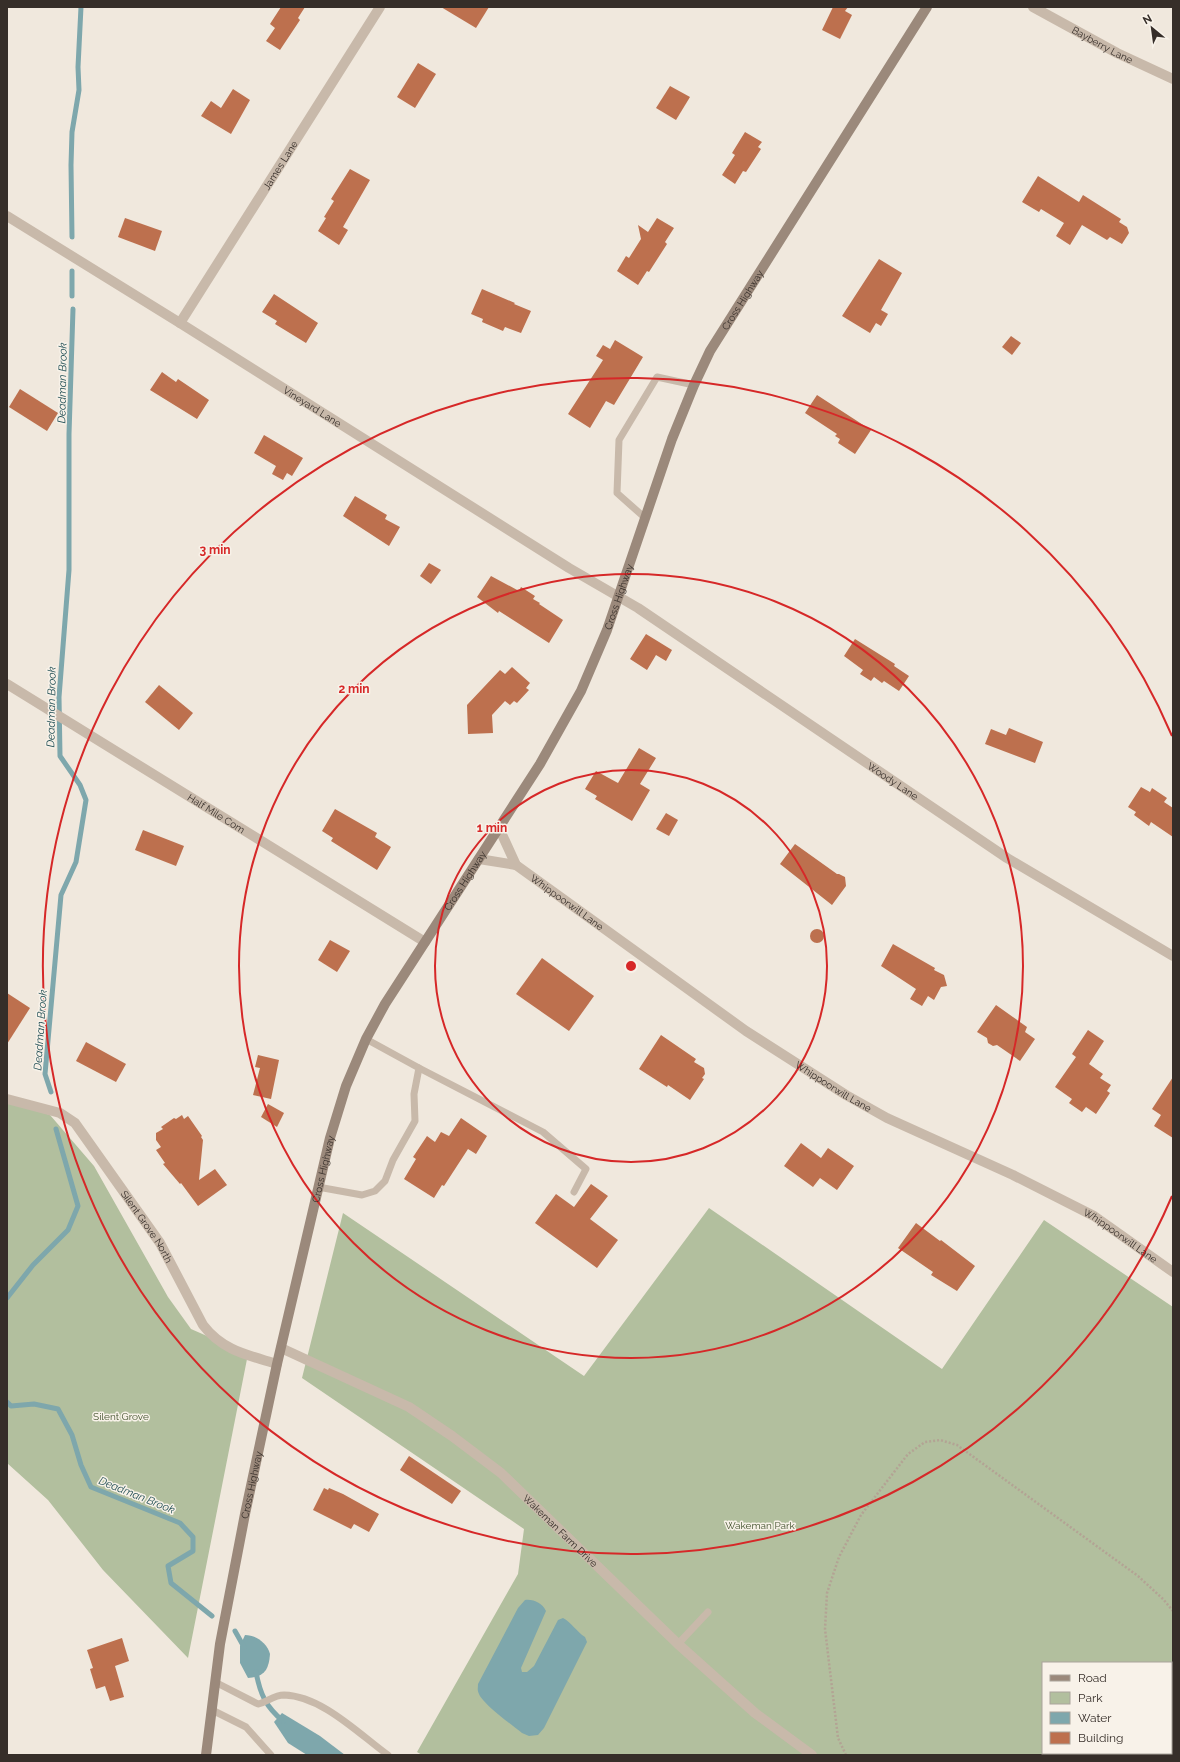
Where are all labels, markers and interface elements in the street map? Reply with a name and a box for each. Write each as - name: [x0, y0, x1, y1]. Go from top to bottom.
- north arrow: [1132, 8, 1172, 48]
- text: N: [1141, 12, 1154, 27]
- street label: Bayberry Lane: [1070, 24, 1134, 66]
- street label: James Lane: [261, 139, 300, 192]
- street label: Cross Highway: [720, 268, 766, 332]
- water label: Deadman Brook: [55, 342, 70, 424]
- street label: Vineyard Lane: [281, 384, 343, 429]
- text: 3 min: [199, 543, 231, 557]
- street label: Cross Highway: [603, 562, 635, 631]
- water label: Deadman Brook: [44, 666, 59, 748]
- text: 2 min: [338, 682, 370, 696]
- street label: Woody Lane: [865, 760, 920, 802]
- street label: Half Mile Com: [185, 792, 247, 835]
- text: 1 min: [477, 821, 507, 835]
- street label: Cross Highway: [442, 849, 489, 913]
- street label: Whippoorwill Lane: [528, 872, 606, 933]
- centre of rings: [624, 959, 638, 973]
- water label: Deadman Brook: [31, 989, 50, 1071]
- street label: Whippoorwill Lane: [793, 1059, 873, 1114]
- street label: Cross Highway: [310, 1134, 337, 1204]
- street label: Silent Grove North: [119, 1188, 174, 1265]
- street label: Whippoorwill Lane: [1082, 1207, 1159, 1265]
- park label: Silent Grove: [93, 1411, 149, 1422]
- street label: Cross Highway: [239, 1450, 264, 1520]
- water label: Deadman Brook: [97, 1474, 177, 1517]
- street label: Wakeman Farm Drive: [521, 1492, 600, 1569]
- park label: Wakeman Park: [725, 1520, 796, 1531]
- legend: [1042, 1662, 1172, 1754]
- text: Road: [1078, 1671, 1107, 1685]
- text: Park: [1078, 1691, 1103, 1705]
- text: Water: [1078, 1711, 1112, 1725]
- text: Building: [1078, 1731, 1124, 1745]

